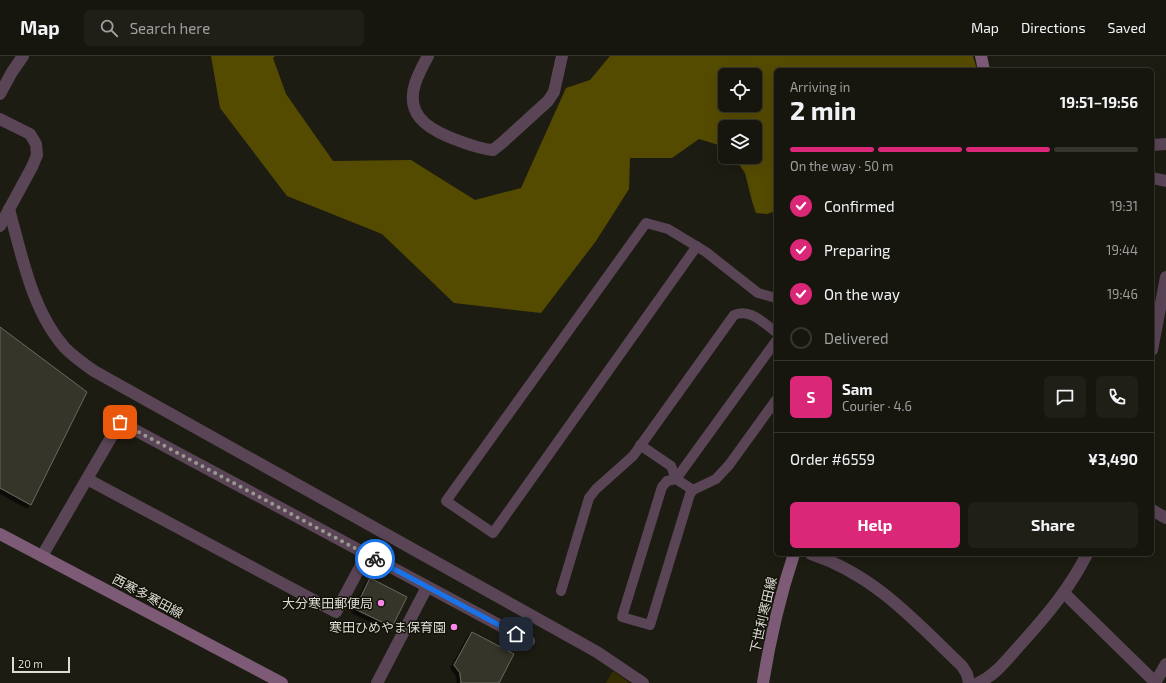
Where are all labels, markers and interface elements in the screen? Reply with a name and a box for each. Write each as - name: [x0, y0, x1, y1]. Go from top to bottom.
- search box: [84, 10, 364, 46]
- text: Map: [20, 16, 60, 39]
- icon: search: [98, 17, 120, 39]
- text: Search here: [130, 19, 210, 37]
- text: Map: [971, 19, 999, 36]
- text: Directions: [1021, 19, 1086, 36]
- text: Saved: [1108, 19, 1146, 36]
- map controls: [718, 68, 762, 164]
- button: locate: [718, 68, 762, 112]
- text: Arriving in: [790, 79, 850, 95]
- text: 19:51–19:56: [1060, 93, 1138, 111]
- text: 2 min: [790, 94, 856, 125]
- button: layers: [718, 120, 762, 164]
- text: On the way · 50 m: [790, 158, 893, 174]
- icon: check: [790, 195, 812, 217]
- text: Confirmed: [824, 197, 895, 215]
- text: 19:31: [1110, 198, 1138, 214]
- icon: check: [790, 239, 812, 261]
- text: Preparing: [824, 241, 890, 259]
- text: 19:44: [1106, 242, 1138, 258]
- icon: check: [790, 283, 812, 305]
- text: On the way: [824, 285, 900, 303]
- text: 19:46: [1107, 286, 1138, 302]
- text: Delivered: [824, 329, 889, 347]
- button: chat: [1044, 376, 1086, 418]
- button: phone: [1096, 376, 1138, 418]
- text: Sam: [842, 380, 873, 398]
- text: S: [807, 388, 815, 406]
- text: Courier · 4.6: [842, 398, 912, 414]
- pin: [103, 405, 137, 439]
- icon: bag: [109, 411, 131, 433]
- text: Order #6559: [790, 450, 875, 468]
- text: ¥3,490: [1088, 450, 1138, 468]
- button: Help: [790, 502, 960, 548]
- button: Share: [968, 502, 1138, 548]
- courier: [355, 539, 395, 579]
- icon: bike: [364, 548, 386, 570]
- street label: 西寒多寒田線: [110, 571, 186, 621]
- street label: 下世利寒田線: [746, 575, 780, 655]
- place label: 大分寒田郵便局: [282, 595, 373, 611]
- marker: 大分寒田郵便局: [376, 598, 386, 608]
- pin: [499, 617, 533, 651]
- place label: 寒田ひめやま保育園: [329, 619, 446, 635]
- marker: 寒田ひめやま保育園: [449, 622, 459, 632]
- icon: home: [505, 623, 527, 645]
- scale bar: [12, 655, 70, 674]
- text: 20 m: [18, 657, 43, 670]

